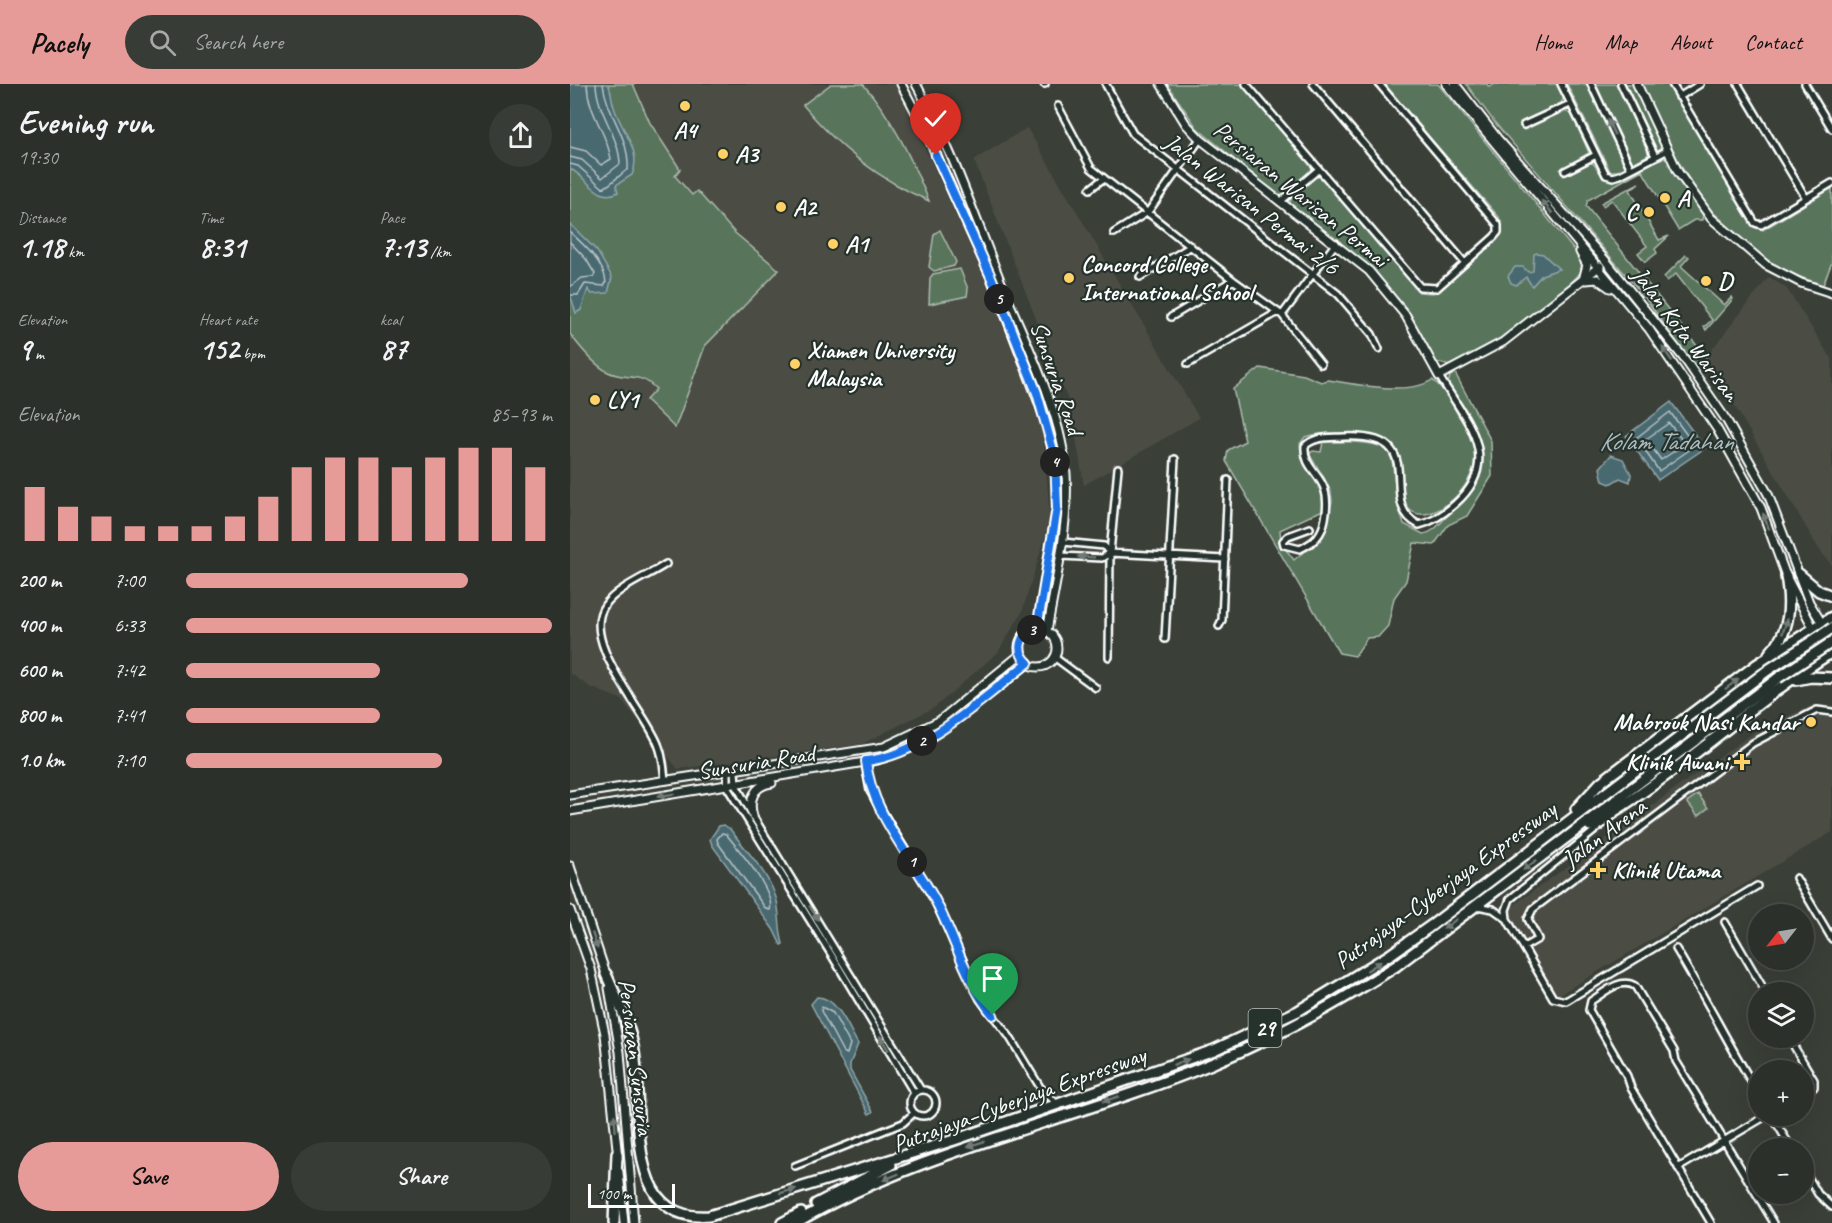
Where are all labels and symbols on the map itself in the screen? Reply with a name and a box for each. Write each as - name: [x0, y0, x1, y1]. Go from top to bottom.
- pin: [910, 93, 961, 155]
- marker: A4: [678, 99, 692, 113]
- street label: Persiaran Warisan Permai: [1208, 114, 1396, 275]
- place label: A4: [673, 115, 700, 145]
- one-way arrow: [1606, 118, 1615, 135]
- street label: Jalan Warisan Permai 2/6: [1158, 126, 1346, 282]
- place label: A3: [735, 139, 760, 169]
- marker: A3: [716, 147, 730, 161]
- place label: A: [1677, 183, 1691, 213]
- marker: A: [1658, 191, 1672, 205]
- place label: A2: [793, 192, 818, 222]
- place label: C: [1626, 197, 1641, 227]
- marker: A2: [774, 200, 788, 214]
- one-way arrow: [1541, 200, 1554, 215]
- marker: C: [1642, 205, 1656, 219]
- place label: A1: [845, 229, 871, 259]
- marker: A1: [826, 237, 840, 251]
- place label: Concord College International School: [1081, 249, 1257, 307]
- street label: Jalan Kota Warisan: [1625, 260, 1747, 408]
- place label: D: [1718, 266, 1735, 296]
- marker: Concord College International School: [1062, 271, 1076, 285]
- marker: D: [1699, 274, 1713, 288]
- pin: 5: [984, 284, 1014, 314]
- street label: Sunsuria Road: [1024, 317, 1092, 442]
- place label: Xiamen University Malaysia: [807, 335, 956, 393]
- one-way arrow: [1661, 347, 1673, 363]
- marker: Xiamen University Malaysia: [788, 357, 802, 371]
- place label: LY1: [607, 385, 641, 415]
- marker: LY1: [588, 393, 602, 407]
- water label: Kolam Tadahan: [1599, 425, 1735, 458]
- pin: 4: [1040, 447, 1070, 477]
- one-way arrow: [1761, 512, 1770, 530]
- one-way arrow: [1077, 553, 1096, 562]
- pin: 3: [1017, 615, 1047, 645]
- one-way arrow: [1781, 616, 1791, 634]
- one-way arrow: [1724, 677, 1740, 690]
- place label: Mabrouk Nasi Kandar: [1613, 707, 1801, 737]
- marker: Mabrouk Nasi Kandar: [1804, 715, 1818, 729]
- pin: 2: [907, 726, 937, 756]
- street label: Sunsuria Road: [696, 737, 820, 786]
- place label: Klinik Awani: [1626, 747, 1731, 777]
- marker: Klinik Awani: [1733, 753, 1751, 771]
- one-way arrow: [657, 791, 676, 800]
- street label: Jalan Arena: [1555, 791, 1653, 875]
- street label: Putrajaya–Cyberjaya Expressway: [1328, 793, 1563, 976]
- pin: 1: [897, 847, 927, 877]
- place label: Klinik Utama: [1612, 855, 1722, 885]
- one-way arrow: [1523, 859, 1538, 871]
- marker: Klinik Utama: [1589, 861, 1607, 879]
- north arrow: [1748, 904, 1814, 970]
- one-way arrow: [809, 905, 820, 921]
- one-way arrow: [1443, 918, 1458, 930]
- one-way arrow: [591, 932, 600, 950]
- pin: [967, 953, 1018, 1015]
- one-way arrow: [1366, 960, 1382, 971]
- street label: Persiaran Sunsuria: [612, 977, 661, 1138]
- road number: 29: [1248, 1009, 1282, 1047]
- one-way arrow: [879, 1035, 890, 1051]
- street label: Putrajaya–Cyberjaya Expressway: [888, 1039, 1151, 1159]
- one-way arrow: [1172, 1056, 1190, 1066]
- one-way arrow: [1102, 1094, 1120, 1104]
- one-way arrow: [610, 1113, 620, 1132]
- one-way arrow: [967, 1140, 985, 1149]
- one-way arrow: [882, 1172, 900, 1182]
- scale bar: [588, 1181, 675, 1208]
- one-way arrow: [779, 1186, 797, 1195]

